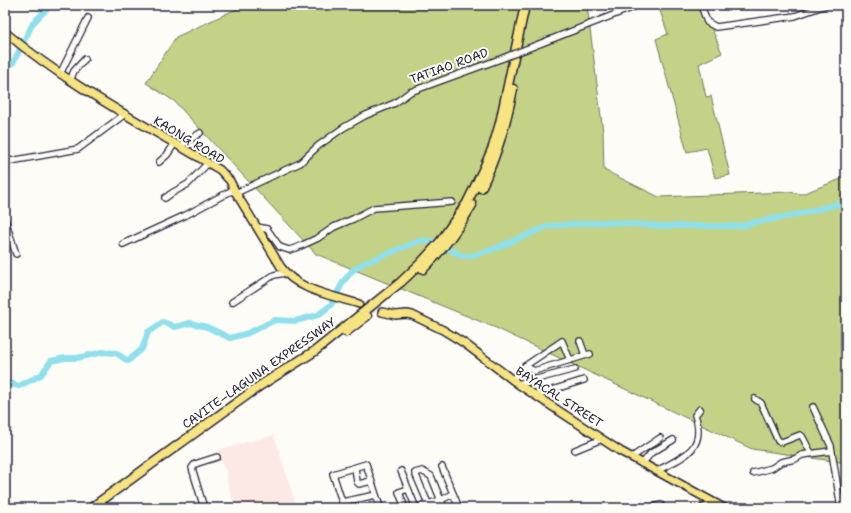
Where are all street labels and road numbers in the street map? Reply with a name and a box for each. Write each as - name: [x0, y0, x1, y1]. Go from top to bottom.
- street label: TATIAO ROAD: [408, 44, 490, 88]
- street label: KAONG ROAD: [150, 112, 228, 168]
- street label: CAVITE–LAGUNA EXPRESSWAY: [179, 313, 340, 432]
- street label: BAYACAL STREET: [512, 363, 606, 432]

